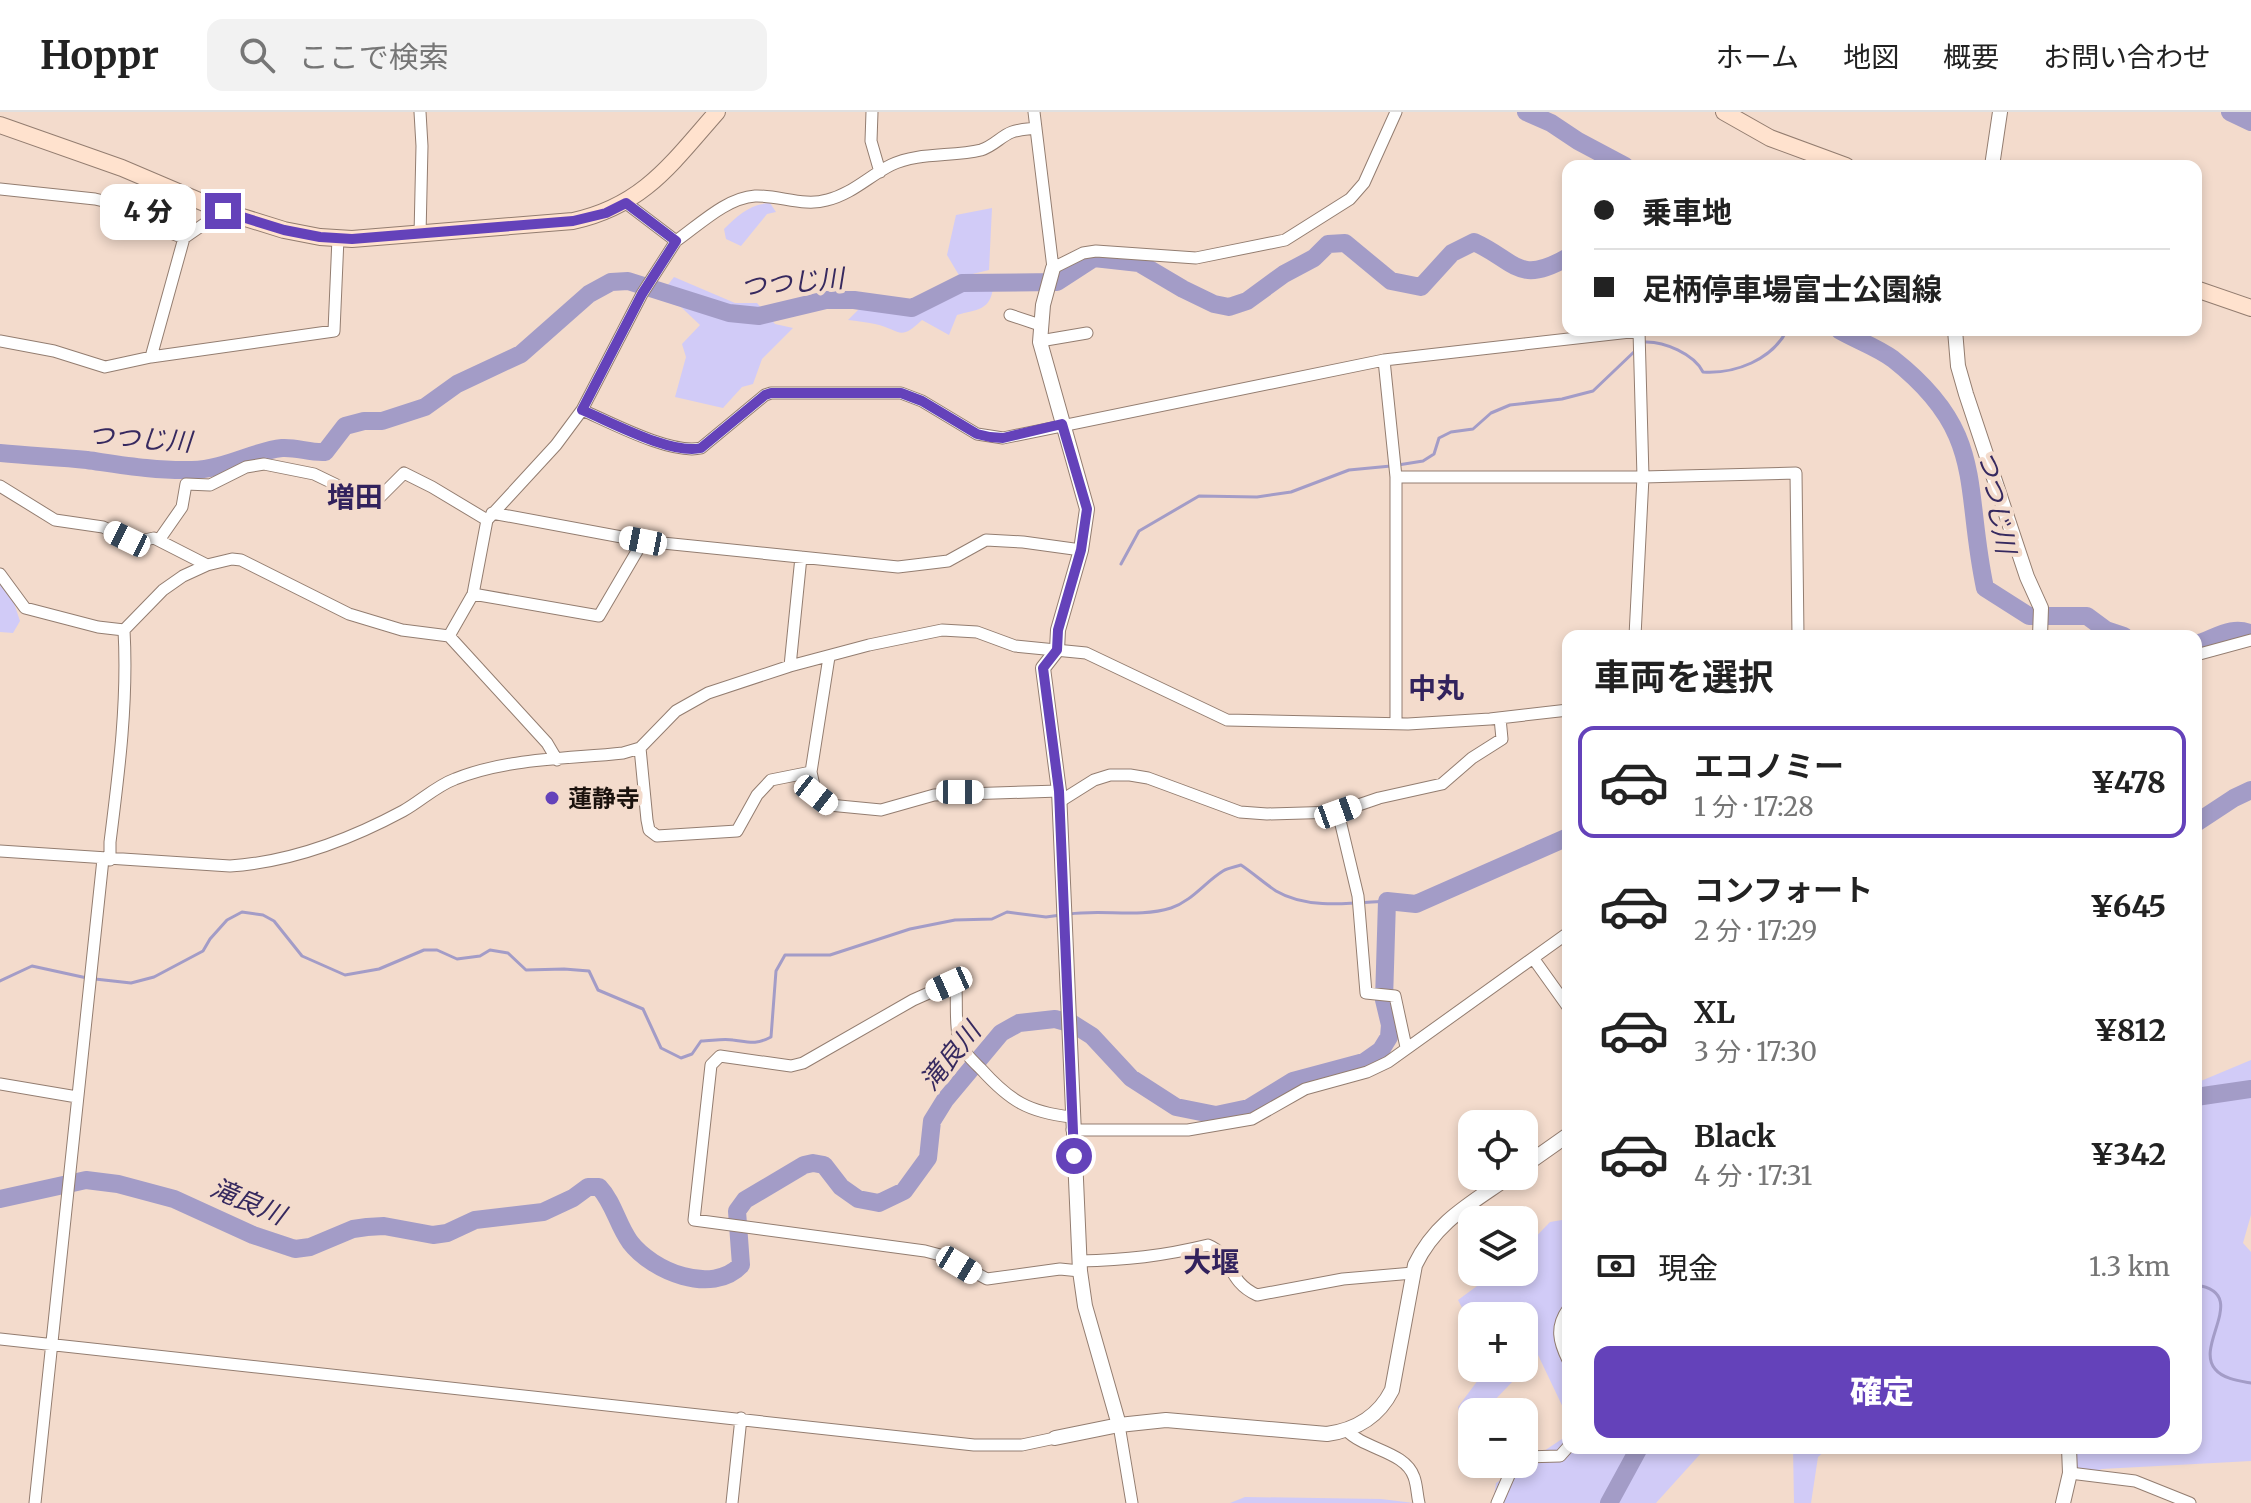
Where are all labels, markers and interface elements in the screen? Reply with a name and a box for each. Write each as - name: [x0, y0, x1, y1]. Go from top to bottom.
- search box: [207, 19, 767, 91]
- text: Hoppr: [40, 32, 159, 79]
- icon: search: [235, 33, 279, 77]
- text: ここで検索: [299, 38, 449, 76]
- text: ホーム: [1716, 39, 1799, 75]
- text: 地図: [1843, 39, 1899, 75]
- text: 概要: [1943, 39, 1999, 75]
- text: お問い合わせ: [2043, 39, 2211, 75]
- callout: 4 分: [99, 183, 195, 239]
- route end: [205, 193, 241, 229]
- text: 乗車地: [1642, 193, 1732, 231]
- text: 4 分: [124, 195, 172, 228]
- water label: つつじ川: [739, 261, 848, 303]
- text: 足柄停車場富士公園線: [1642, 270, 1942, 308]
- water label: つつじ川: [87, 418, 196, 458]
- water label: つつじ川: [1971, 448, 2024, 559]
- district label: 増田: [327, 479, 383, 515]
- car: [100, 518, 154, 560]
- car: [617, 525, 669, 557]
- text: 車両を選択: [1594, 655, 1774, 700]
- district label: 中丸: [1408, 670, 1464, 706]
- icon: car: [1598, 746, 1670, 818]
- text: エコノミー: [1694, 747, 1844, 785]
- text: ¥478: [2091, 763, 2166, 801]
- car: [790, 771, 842, 819]
- car: [936, 780, 984, 804]
- place label: 蓮静寺: [568, 783, 640, 814]
- marker: 蓮静寺: [543, 789, 561, 807]
- text: 1 分 · 17:28: [1694, 790, 1814, 823]
- car: [1311, 793, 1365, 831]
- icon: car: [1598, 870, 1670, 942]
- text: コンフォート: [1694, 871, 1873, 909]
- text: ¥645: [2090, 887, 2166, 925]
- text: 2 分 · 17:29: [1694, 914, 1817, 947]
- car: [922, 963, 976, 1005]
- text: XL: [1694, 993, 1735, 1031]
- icon: car: [1598, 994, 1670, 1066]
- text: ¥812: [2094, 1011, 2166, 1049]
- water label: 滝良川: [913, 1013, 989, 1097]
- text: 3 分 · 17:30: [1694, 1035, 1817, 1068]
- map controls: [1458, 1110, 1538, 1478]
- button: locate: [1458, 1110, 1538, 1190]
- text: Black: [1694, 1117, 1776, 1155]
- icon: car: [1598, 1118, 1670, 1190]
- text: ¥342: [2090, 1135, 2166, 1173]
- route start: [1056, 1138, 1092, 1174]
- text: 4 分 · 17:31: [1694, 1159, 1812, 1192]
- water label: 滝良川: [206, 1171, 293, 1233]
- button: layers: [1458, 1206, 1538, 1286]
- car: [932, 1242, 986, 1288]
- district label: 大堰: [1183, 1244, 1239, 1280]
- icon: cash: [1594, 1244, 1638, 1288]
- text: 現金: [1658, 1249, 1718, 1287]
- text: 1.3 km: [2089, 1250, 2170, 1283]
- button: +: [1458, 1302, 1538, 1382]
- button: 確定: [1594, 1346, 2170, 1438]
- button: −: [1458, 1398, 1538, 1478]

